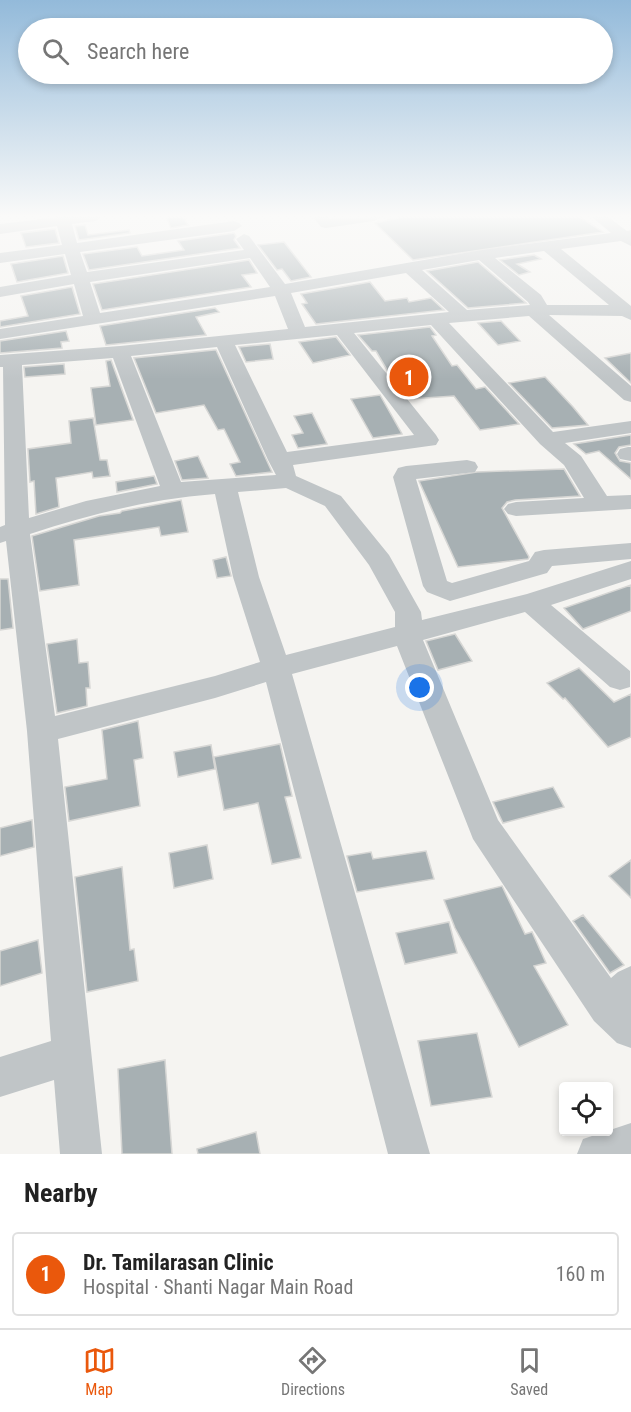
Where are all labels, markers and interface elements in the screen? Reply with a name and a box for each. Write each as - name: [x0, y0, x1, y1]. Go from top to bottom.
- search box: [18, 18, 613, 84]
- icon: search: [39, 35, 72, 68]
- text: Search here: [87, 39, 189, 64]
- pin: 1: [390, 354, 428, 400]
- your location: [405, 673, 434, 702]
- map controls: [559, 1082, 613, 1136]
- button: locate: [559, 1082, 613, 1136]
- text: Nearby: [24, 1178, 98, 1208]
- text: Dr. Tamilarasan Clinic: [83, 1250, 274, 1275]
- text: 1: [40, 1262, 51, 1286]
- text: 160 m: [556, 1262, 605, 1286]
- text: Hospital · Shanti Nagar Main Road: [83, 1275, 353, 1299]
- tab: Map: [83, 1344, 116, 1399]
- tab: Directions: [281, 1344, 345, 1399]
- tab: Saved: [510, 1344, 548, 1399]

